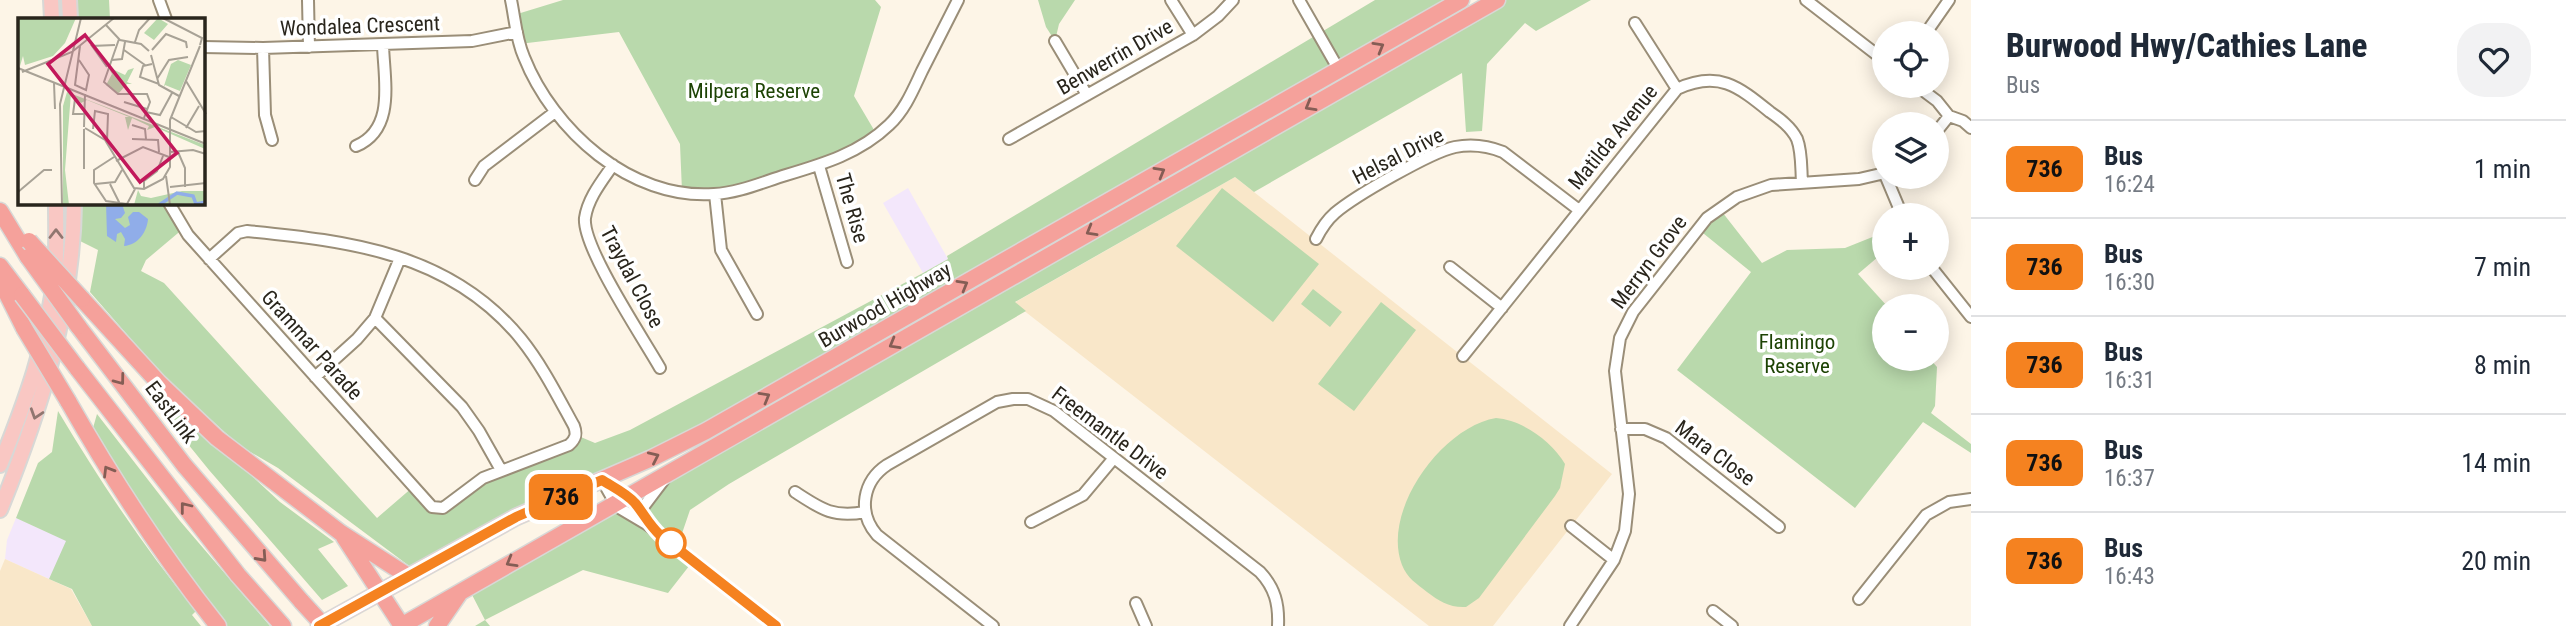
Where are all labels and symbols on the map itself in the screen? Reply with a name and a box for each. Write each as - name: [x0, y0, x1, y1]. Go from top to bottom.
- street label: Wondalea Crescent: [280, 11, 440, 41]
- street label: Benwerrin Drive: [1053, 14, 1177, 100]
- inset map: [18, 18, 205, 205]
- one-way arrow: [1372, 42, 1385, 55]
- park label: Milpera Reserve: [688, 79, 820, 103]
- street label: Matilda Avenue: [1564, 80, 1663, 194]
- one-way arrow: [1305, 98, 1317, 111]
- street label: Helsal Drive: [1349, 123, 1448, 189]
- one-way arrow: [1153, 167, 1166, 180]
- street label: The Rise: [831, 171, 873, 246]
- street label: Merryn Grove: [1606, 211, 1692, 313]
- street label: Traydal Close: [595, 222, 669, 332]
- one-way arrow: [1086, 223, 1098, 236]
- one-way arrow: [48, 228, 64, 239]
- street label: Burwood Highway: [815, 257, 956, 353]
- one-way arrow: [955, 280, 968, 293]
- street label: Grammar Parade: [256, 285, 368, 405]
- park label: Flamingo Reserve: [1759, 330, 1835, 378]
- one-way arrow: [888, 336, 901, 349]
- one-way arrow: [111, 373, 124, 385]
- street label: EastLink: [140, 377, 202, 448]
- street label: Freemantle Drive: [1047, 381, 1173, 485]
- one-way arrow: [758, 392, 770, 405]
- one-way arrow: [30, 408, 45, 420]
- street label: Mara Close: [1670, 415, 1760, 491]
- one-way arrow: [647, 451, 659, 465]
- one-way arrow: [103, 465, 116, 478]
- line badge: 736: [521, 474, 601, 520]
- one-way arrow: [181, 503, 193, 516]
- unlabelled marker: [656, 528, 686, 558]
- one-way arrow: [254, 549, 266, 562]
- one-way arrow: [506, 554, 519, 567]

